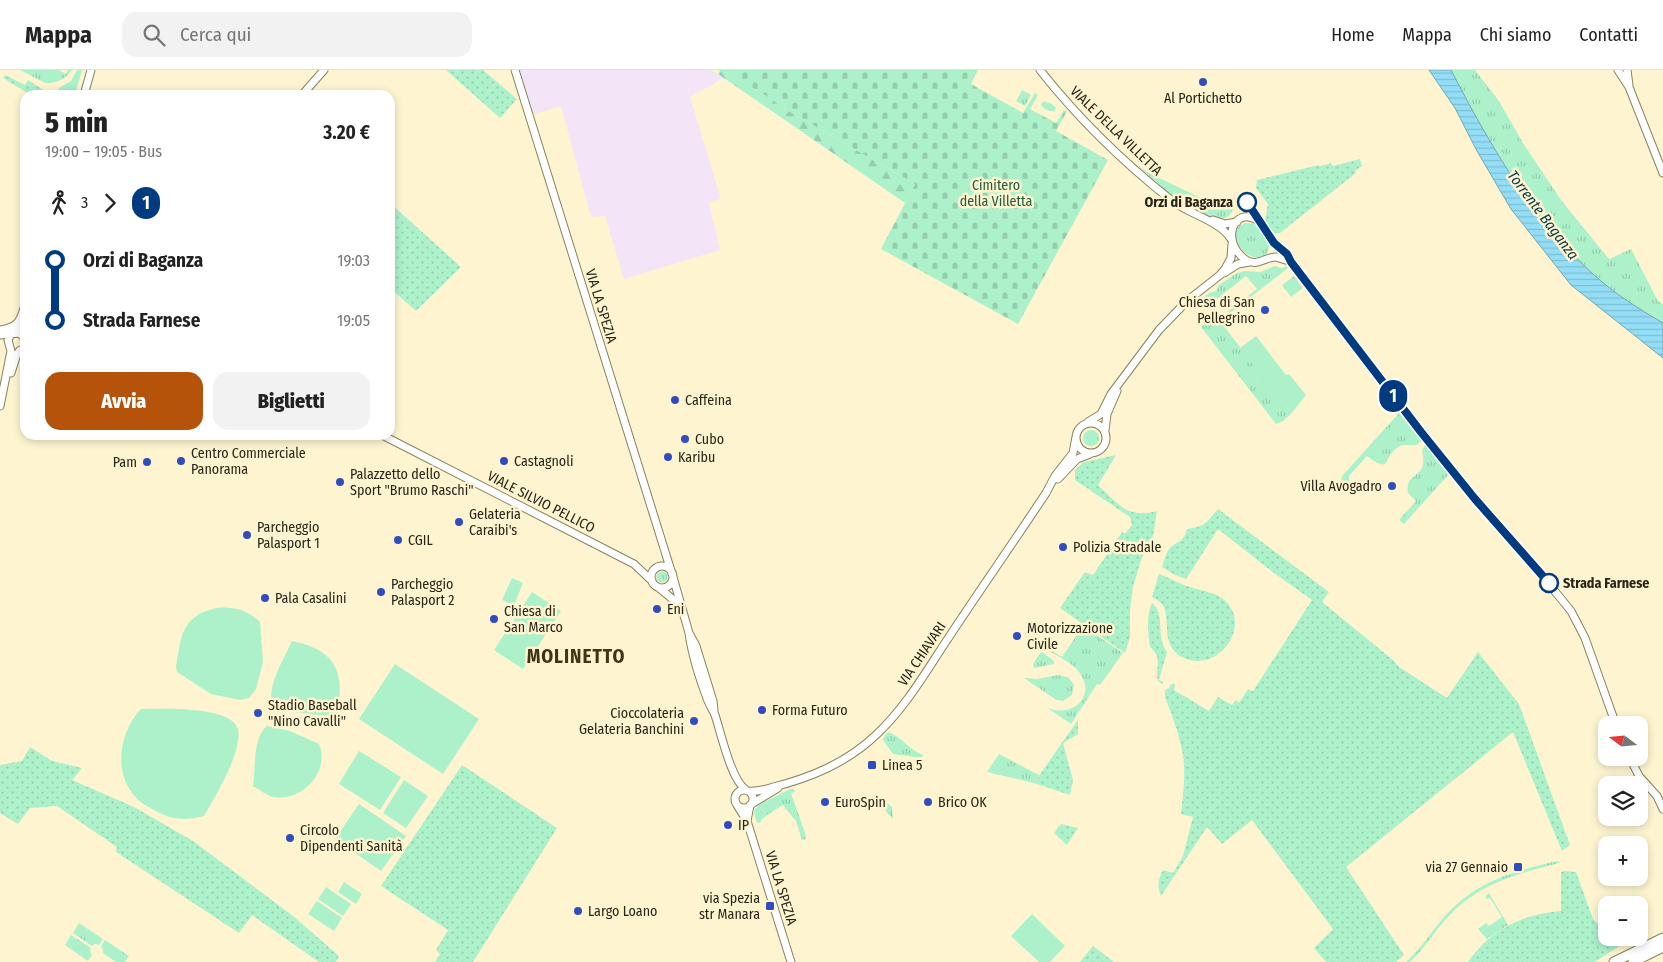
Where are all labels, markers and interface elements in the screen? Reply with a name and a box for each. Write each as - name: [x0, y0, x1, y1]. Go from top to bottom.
- search box: [122, 12, 472, 57]
- text: Mappa: [25, 21, 92, 49]
- icon: search: [140, 21, 168, 49]
- text: Cerca qui: [180, 23, 251, 46]
- text: Home: [1331, 24, 1374, 46]
- text: Mappa: [1402, 24, 1452, 46]
- text: Chi siamo: [1480, 24, 1551, 46]
- text: Contatti: [1579, 24, 1638, 46]
- marker: Al Portichetto: [1197, 76, 1209, 88]
- street label: VIALE DELLA VILLETTA: [1066, 83, 1166, 180]
- place label: Al Portichetto: [1164, 90, 1242, 107]
- text: 5 min: [45, 106, 108, 139]
- text: 3.20 €: [323, 121, 370, 144]
- text: 19:00 – 19:05 · Bus: [45, 142, 162, 161]
- water label: Torrente Baganza: [1504, 167, 1583, 263]
- park label: Cimitero della Villetta: [960, 177, 1032, 210]
- icon: walk: [45, 189, 73, 217]
- icon: forward: [96, 189, 124, 217]
- text: 1: [142, 192, 150, 214]
- marker: Orzi di Baganza: [1237, 192, 1257, 212]
- text: 3: [81, 193, 88, 212]
- place label: Orzi di Baganza: [1144, 194, 1233, 211]
- text: Orzi di Baganza: [83, 249, 203, 272]
- text: 19:03: [337, 251, 370, 270]
- street label: VIA LA SPEZIA: [582, 267, 621, 346]
- place label: Chiesa di San Pellegrino: [1179, 294, 1255, 327]
- marker: Chiesa di San Pellegrino: [1259, 304, 1271, 316]
- text: Strada Farnese: [83, 309, 200, 332]
- text: 19:05: [337, 311, 370, 330]
- button: Avvia: [45, 372, 203, 430]
- button: Biglietti: [213, 372, 370, 430]
- line badge: 1: [1377, 380, 1409, 412]
- text: 1: [1389, 385, 1397, 407]
- place label: Caffeina: [685, 392, 732, 409]
- marker: Caffeina: [669, 394, 681, 406]
- place label: Cubo: [695, 431, 724, 448]
- marker: Cubo: [679, 433, 691, 445]
- place label: Centro Commerciale Panorama: [191, 445, 306, 478]
- place label: Karibu: [678, 449, 715, 466]
- marker: Karibu: [662, 451, 674, 463]
- place label: Castagnoli: [514, 453, 573, 470]
- place label: Pam: [113, 454, 137, 471]
- marker: Centro Commerciale Panorama: [175, 455, 187, 467]
- marker: Castagnoli: [498, 455, 510, 467]
- marker: Pam: [141, 456, 153, 468]
- place label: Palazzetto dello Sport "Brumo Raschi": [350, 466, 474, 499]
- street label: VIALE SILVIO PELLICO: [484, 468, 598, 537]
- marker: Palazzetto dello Sport "Brumo Raschi": [334, 476, 346, 488]
- place label: Villa Avogadro: [1300, 478, 1382, 495]
- marker: Villa Avogadro: [1386, 480, 1398, 492]
- place label: Gelateria Caraibi's: [469, 506, 521, 539]
- marker: Gelateria Caraibi's: [453, 516, 465, 528]
- place label: Parcheggio Palasport 1: [257, 519, 320, 552]
- marker: Parcheggio Palasport 1: [241, 529, 253, 541]
- place label: CGIL: [408, 532, 433, 549]
- marker: CGIL: [392, 534, 404, 546]
- place label: Polizia Stradale: [1073, 539, 1161, 556]
- marker: Polizia Stradale: [1057, 541, 1069, 553]
- marker: Strada Farnese: [1539, 573, 1559, 593]
- place label: Strada Farnese: [1563, 575, 1649, 592]
- place label: Parcheggio Palasport 2: [391, 576, 454, 609]
- marker: Parcheggio Palasport 2: [375, 586, 387, 598]
- place label: Pala Casalini: [275, 590, 347, 607]
- marker: Pala Casalini: [259, 592, 271, 604]
- place label: Eni: [667, 601, 684, 618]
- place label: Chiesa di San Marco: [504, 603, 563, 636]
- marker: Eni: [651, 603, 663, 615]
- marker: Chiesa di San Marco: [488, 613, 500, 625]
- street label: VIA CHIAVARI: [894, 619, 950, 689]
- place label: Motorizzazione Civile: [1027, 620, 1113, 653]
- marker: Motorizzazione Civile: [1011, 630, 1023, 642]
- district label: MOLINETTO: [527, 645, 625, 668]
- place label: Stadio Baseball "Nino Cavalli": [268, 697, 357, 730]
- place label: Forma Futuro: [772, 702, 848, 719]
- marker: Forma Futuro: [756, 704, 768, 716]
- place label: Cioccolateria Gelateria Banchini: [579, 705, 684, 738]
- marker: Stadio Baseball "Nino Cavalli": [252, 707, 264, 719]
- marker: Cioccolateria Gelateria Banchini: [688, 715, 700, 727]
- north arrow: [1598, 716, 1648, 766]
- map controls: [1598, 716, 1648, 946]
- place label: Linea 5: [882, 757, 922, 774]
- marker: Linea 5: [866, 759, 878, 771]
- button: layers: [1598, 776, 1648, 826]
- place label: EuroSpin: [835, 794, 886, 811]
- place label: Brico OK: [938, 794, 987, 811]
- marker: EuroSpin: [819, 796, 831, 808]
- marker: Brico OK: [922, 796, 934, 808]
- place label: IP: [738, 817, 749, 834]
- marker: IP: [722, 819, 734, 831]
- place label: Circolo Dipendenti Sanità: [300, 822, 403, 855]
- marker: Circolo Dipendenti Sanità: [284, 832, 296, 844]
- button: +: [1598, 836, 1648, 886]
- street label: VIA LA SPEZIA: [762, 849, 801, 928]
- place label: via 27 Gennaio: [1426, 859, 1508, 876]
- marker: via 27 Gennaio: [1512, 861, 1524, 873]
- place label: via Spezia str Manara: [699, 890, 760, 923]
- button: −: [1598, 896, 1648, 946]
- marker: via Spezia str Manara: [764, 900, 776, 912]
- place label: Largo Loano: [588, 903, 657, 920]
- marker: Largo Loano: [572, 905, 584, 917]

